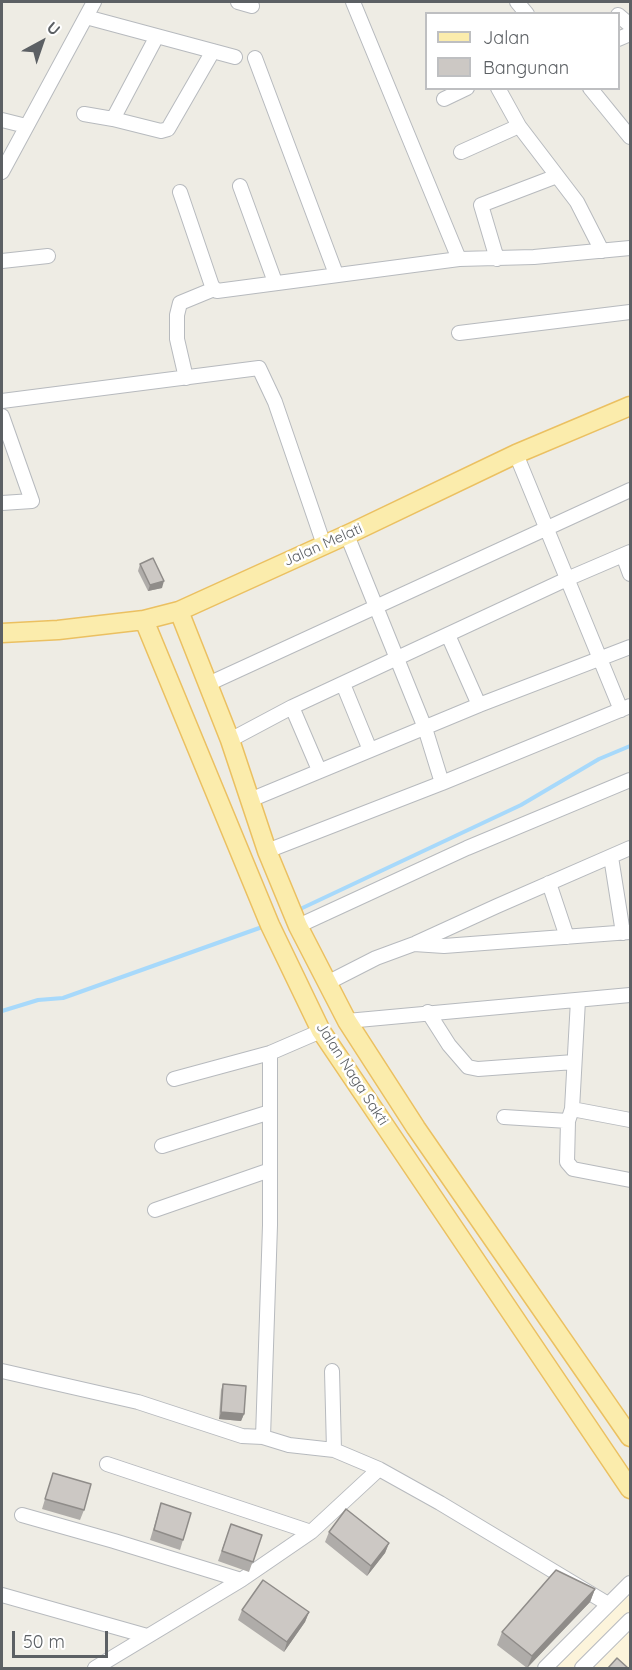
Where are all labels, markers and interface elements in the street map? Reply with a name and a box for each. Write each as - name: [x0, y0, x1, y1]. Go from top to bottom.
- north arrow: [12, 12, 72, 72]
- legend: [425, 12, 620, 90]
- text: U: [43, 17, 64, 39]
- text: Jalan: [483, 26, 530, 49]
- text: Bangunan: [483, 56, 569, 79]
- street label: Jalan Melati: [281, 520, 365, 570]
- street label: Jalan Naga Sakti: [312, 1019, 392, 1129]
- scale bar: [15, 1619, 111, 1657]
- text: 50 m: [23, 1630, 65, 1653]

